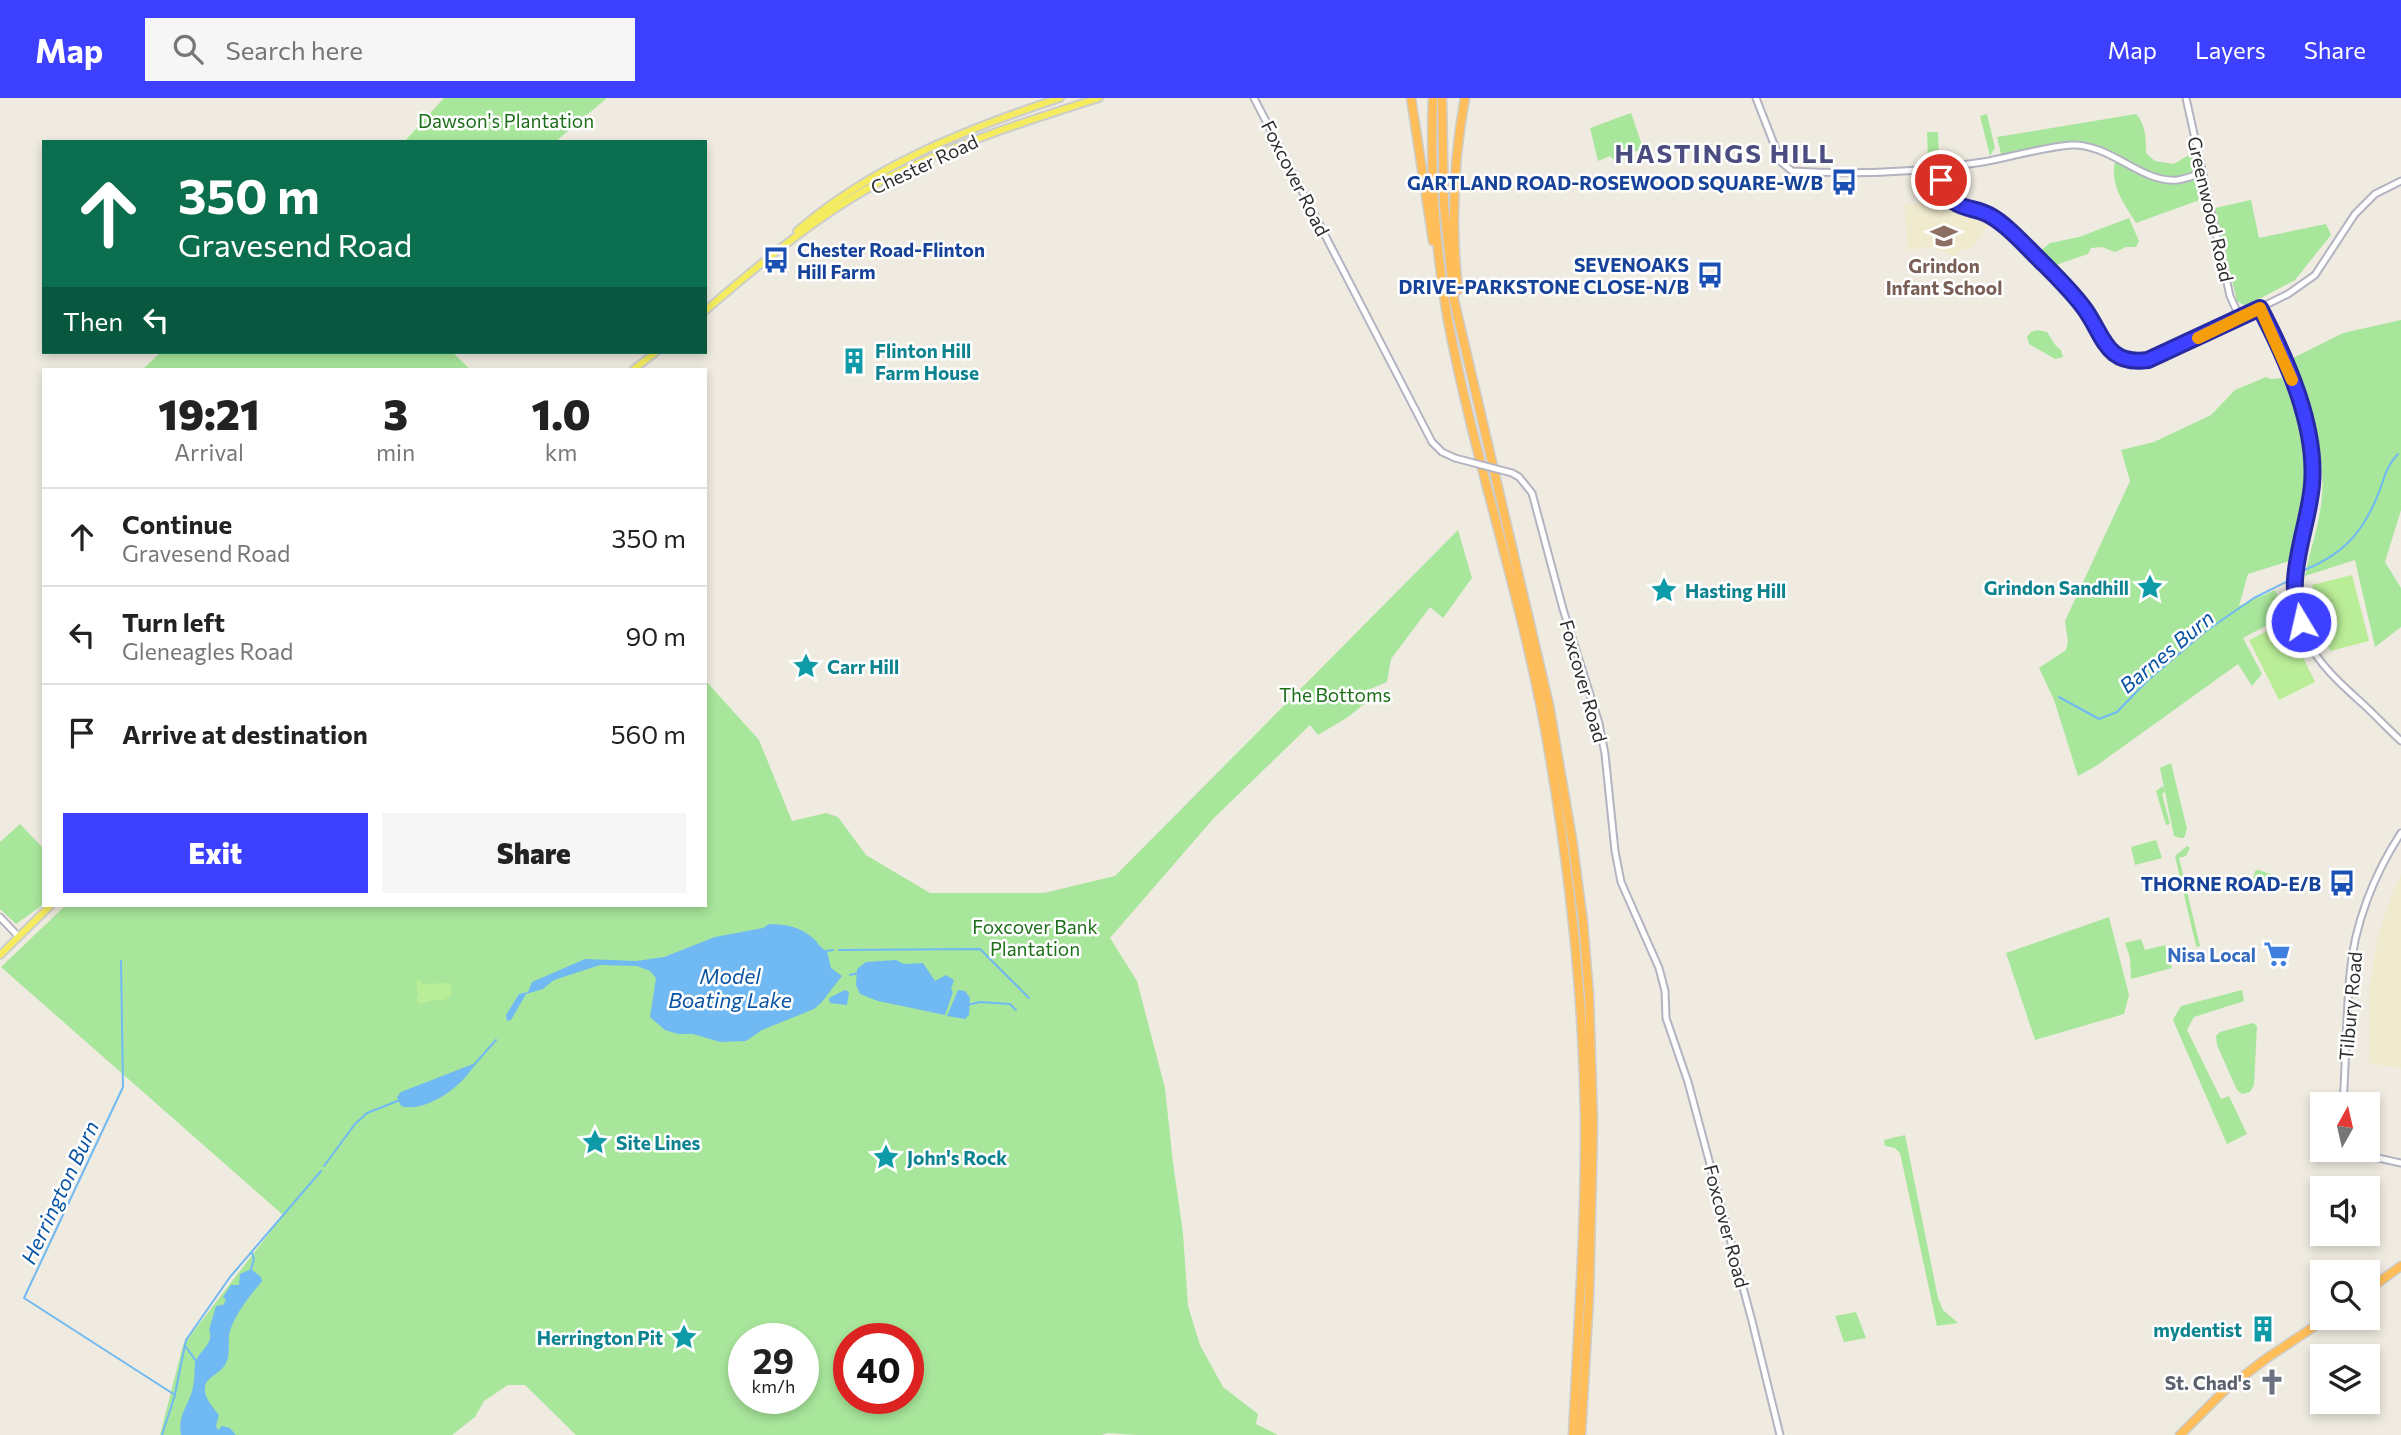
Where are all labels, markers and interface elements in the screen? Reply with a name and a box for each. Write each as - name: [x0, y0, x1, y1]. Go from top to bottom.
- search box: [145, 18, 635, 81]
- text: Map: [35, 29, 103, 70]
- icon: search: [169, 30, 207, 68]
- text: Search here: [225, 34, 363, 65]
- text: Map: [2108, 35, 2157, 64]
- text: Layers: [2195, 35, 2266, 64]
- text: Share: [2304, 35, 2366, 64]
- park label: Dawson's Plantation: [418, 109, 594, 132]
- street label: Foxcover Road: [1257, 116, 1335, 240]
- street label: Chester Road: [867, 129, 981, 199]
- street label: Greenwood Road: [2183, 134, 2239, 284]
- district label: HASTINGS HILL: [1614, 137, 1836, 168]
- pin: [1911, 150, 1971, 210]
- icon: arrive: [1922, 161, 1960, 199]
- text: 350 m: [178, 164, 320, 224]
- bus stop icon: GARTLAND ROAD-ROSEWOOD SQUARE-W/B: [1829, 167, 1859, 197]
- icon: ahead: [63, 168, 154, 259]
- place label: GARTLAND ROAD-ROSEWOOD SQUARE-W/B: [1407, 171, 1823, 194]
- school or university icon: Grindon Infant School: [1929, 221, 1959, 251]
- text: Gravesend Road: [178, 224, 412, 264]
- place label: Chester Road-Flinton Hill Farm: [797, 238, 985, 283]
- bus stop icon: Chester Road-Flinton Hill Farm: [761, 245, 791, 275]
- place label: SEVENOAKS DRIVE-PARKSTONE CLOSE-N/B: [1399, 253, 1689, 298]
- place label: Grindon Infant School: [1886, 254, 2002, 299]
- bus stop icon: SEVENOAKS DRIVE-PARKSTONE CLOSE-N/B: [1695, 260, 1725, 290]
- icon: left: [137, 301, 175, 339]
- text: Then: [63, 305, 123, 336]
- place label: Flinton Hill Farm House: [875, 339, 979, 384]
- building icon: Flinton Hill Farm House: [839, 346, 869, 376]
- text: 19:21: [158, 387, 260, 439]
- text: 3: [383, 387, 408, 439]
- text: 1.0: [532, 387, 591, 439]
- text: Arrival: [174, 438, 244, 466]
- text: min: [376, 438, 415, 466]
- text: km: [545, 438, 577, 466]
- text: Continue: [122, 508, 232, 539]
- icon: ahead: [63, 518, 101, 556]
- text: 350 m: [612, 522, 686, 553]
- text: Gravesend Road: [122, 539, 290, 567]
- place icon: Grindon Sandhill: [2135, 572, 2165, 602]
- place icon: Hasting Hill: [1649, 575, 1679, 605]
- place label: Grindon Sandhill: [1984, 576, 2129, 599]
- place label: Hasting Hill: [1685, 579, 1786, 602]
- position arrow: [2264, 585, 2338, 659]
- water label: Barnes Burn: [2114, 604, 2218, 698]
- text: Turn left: [122, 606, 225, 637]
- icon: left: [63, 616, 101, 654]
- street label: Foxcover Road: [1556, 617, 1612, 745]
- text: 90 m: [626, 620, 686, 651]
- text: Gleneagles Road: [122, 637, 293, 665]
- place icon: Carr Hill: [791, 651, 821, 681]
- place label: Carr Hill: [827, 655, 899, 678]
- park label: The Bottoms: [1279, 683, 1391, 706]
- icon: arrive: [63, 714, 101, 752]
- text: Arrive at destination: [122, 718, 368, 749]
- text: 560 m: [611, 718, 686, 749]
- button: Exit: [63, 813, 368, 893]
- button: Share: [382, 813, 686, 893]
- bus stop icon: THORNE ROAD-E/B: [2327, 868, 2357, 898]
- place label: THORNE ROAD-E/B: [2141, 872, 2321, 895]
- park label: Foxcover Bank Plantation: [972, 915, 1098, 960]
- supermarket icon: Nisa Local: [2262, 939, 2292, 969]
- place label: Nisa Local: [2167, 943, 2256, 966]
- street label: Tilbury Road: [2334, 951, 2366, 1061]
- water label: Model Boating Lake: [668, 963, 792, 1012]
- north arrow: [2310, 1092, 2380, 1162]
- map controls: [2310, 1092, 2380, 1414]
- water label: Herrington Burn: [15, 1116, 103, 1268]
- place icon: Site Lines: [580, 1127, 610, 1157]
- place label: Site Lines: [616, 1131, 701, 1154]
- place icon: John's Rock: [871, 1142, 901, 1172]
- place label: John's Rock: [907, 1146, 1007, 1169]
- street label: Foxcover Road: [1700, 1162, 1754, 1290]
- button: sound: [2310, 1176, 2380, 1246]
- button: search: [2310, 1260, 2380, 1330]
- building icon: mydentist: [2248, 1314, 2278, 1344]
- place label: mydentist: [2153, 1318, 2242, 1341]
- place icon: Herrington Pit: [669, 1322, 699, 1352]
- speed limit sign: 40: [833, 1323, 924, 1414]
- place label: Herrington Pit: [537, 1326, 663, 1349]
- text: 29: [753, 1338, 794, 1381]
- button: layers: [2310, 1344, 2380, 1414]
- church icon: St. Chad's: [2257, 1367, 2287, 1397]
- place label: St. Chad's: [2165, 1371, 2251, 1394]
- text: km/h: [752, 1375, 795, 1397]

